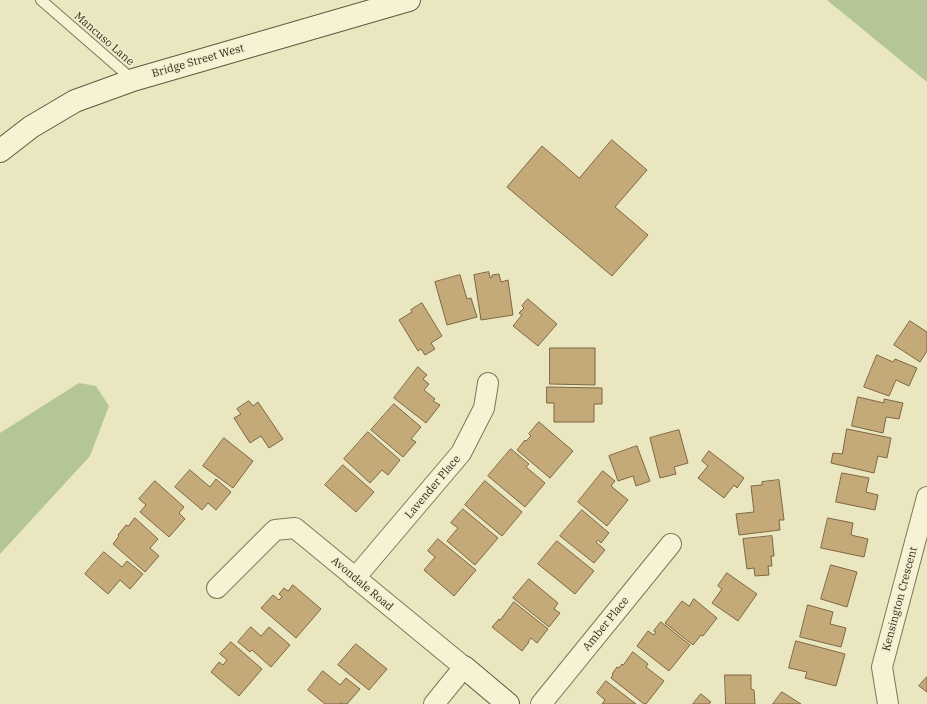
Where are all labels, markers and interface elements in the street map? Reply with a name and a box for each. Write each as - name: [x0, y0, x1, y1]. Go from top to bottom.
- street label: Mancuso Lane: [71, 10, 137, 68]
- street label: Bridge Street West: [150, 42, 246, 80]
- street label: Lavender Place: [403, 453, 463, 521]
- street label: Kensington Crescent: [880, 545, 920, 653]
- street label: Avondale Road: [328, 554, 396, 614]
- street label: Amber Place: [580, 594, 632, 654]

